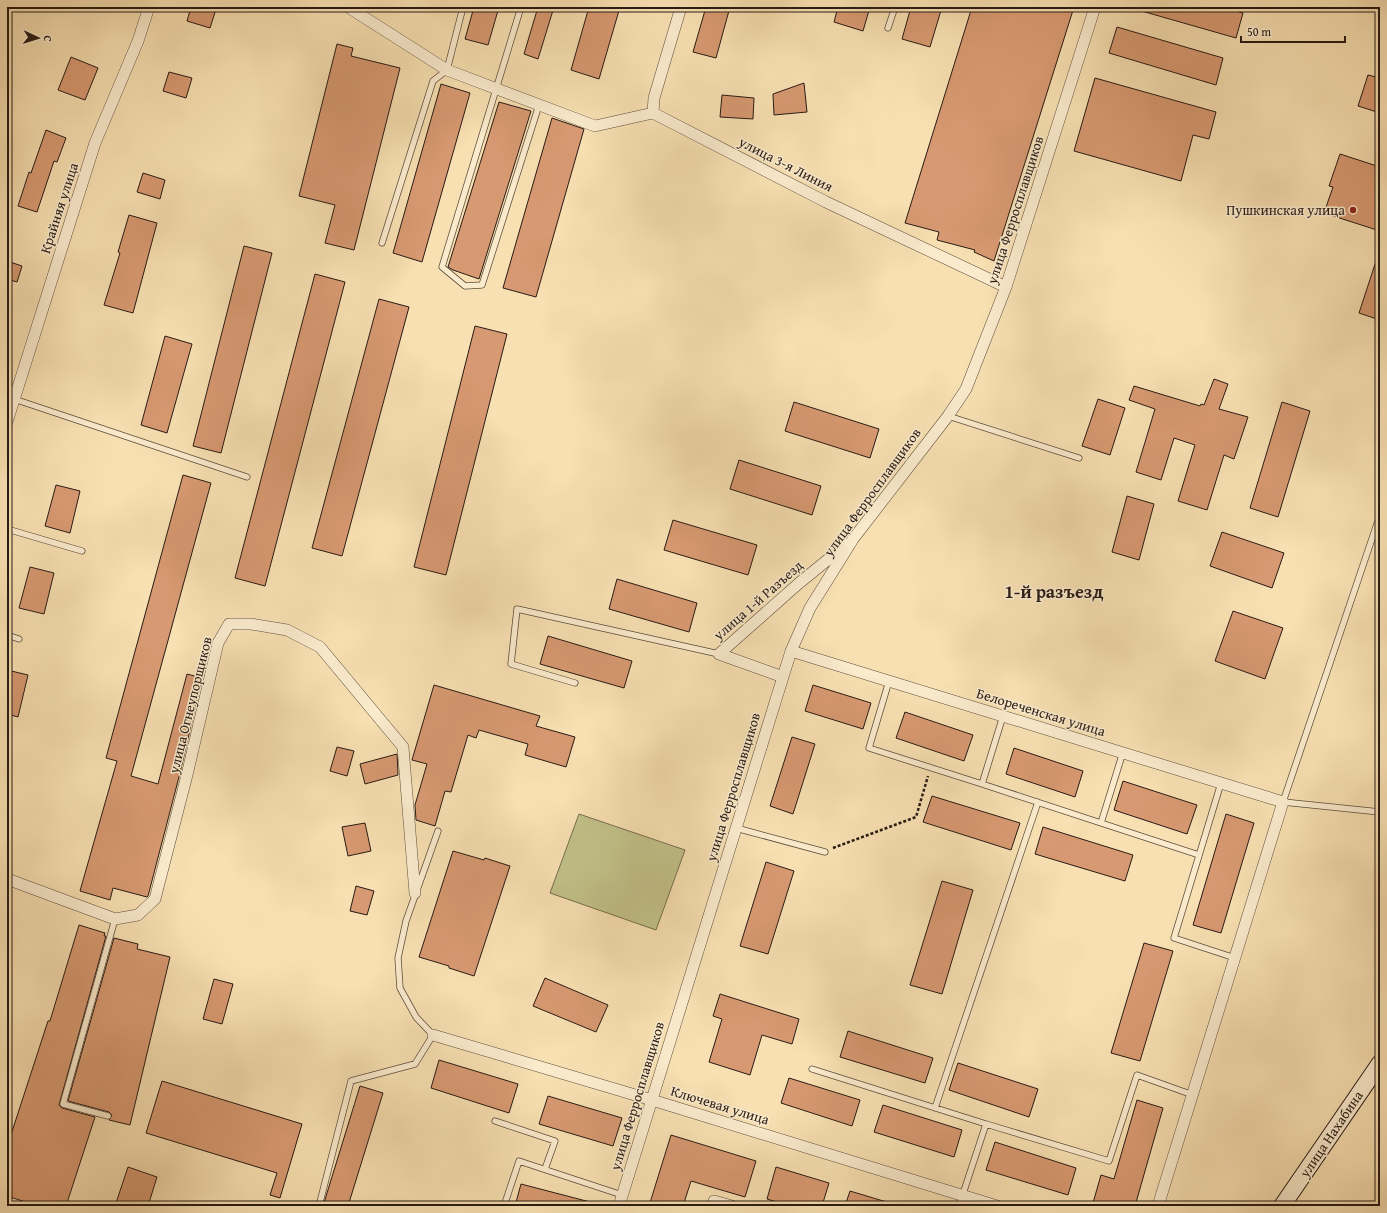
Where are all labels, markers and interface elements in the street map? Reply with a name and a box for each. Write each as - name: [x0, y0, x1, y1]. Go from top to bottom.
- north arrow: [18, 18, 58, 58]
- scale bar: [1241, 18, 1345, 44]
- text: 50 m: [1247, 23, 1271, 40]
- text: С: [40, 35, 56, 42]
- street label: улица 3-я Линия: [735, 131, 837, 196]
- street label: улица Ферросплавщиков: [981, 133, 1048, 288]
- street label: Крайняя улица: [35, 160, 83, 256]
- place label: Пушкинская улица: [1226, 200, 1345, 220]
- marker: Пушкинская улица: [1348, 205, 1358, 215]
- street label: улица Ферросплавщиков: [818, 423, 926, 561]
- street label: улица 1-й Разъезд: [708, 555, 807, 645]
- district label: 1-й разъезд: [1005, 578, 1103, 605]
- street label: улица Огнеупорщиков: [163, 634, 217, 776]
- street label: Белореченская улица: [974, 683, 1108, 741]
- street label: улица Ферросплавщиков: [701, 710, 765, 865]
- street label: улица Ферросплавщиков: [605, 1019, 669, 1174]
- street label: Ключевая улица: [668, 1081, 772, 1130]
- street label: улица Нахабина: [1294, 1086, 1368, 1182]

